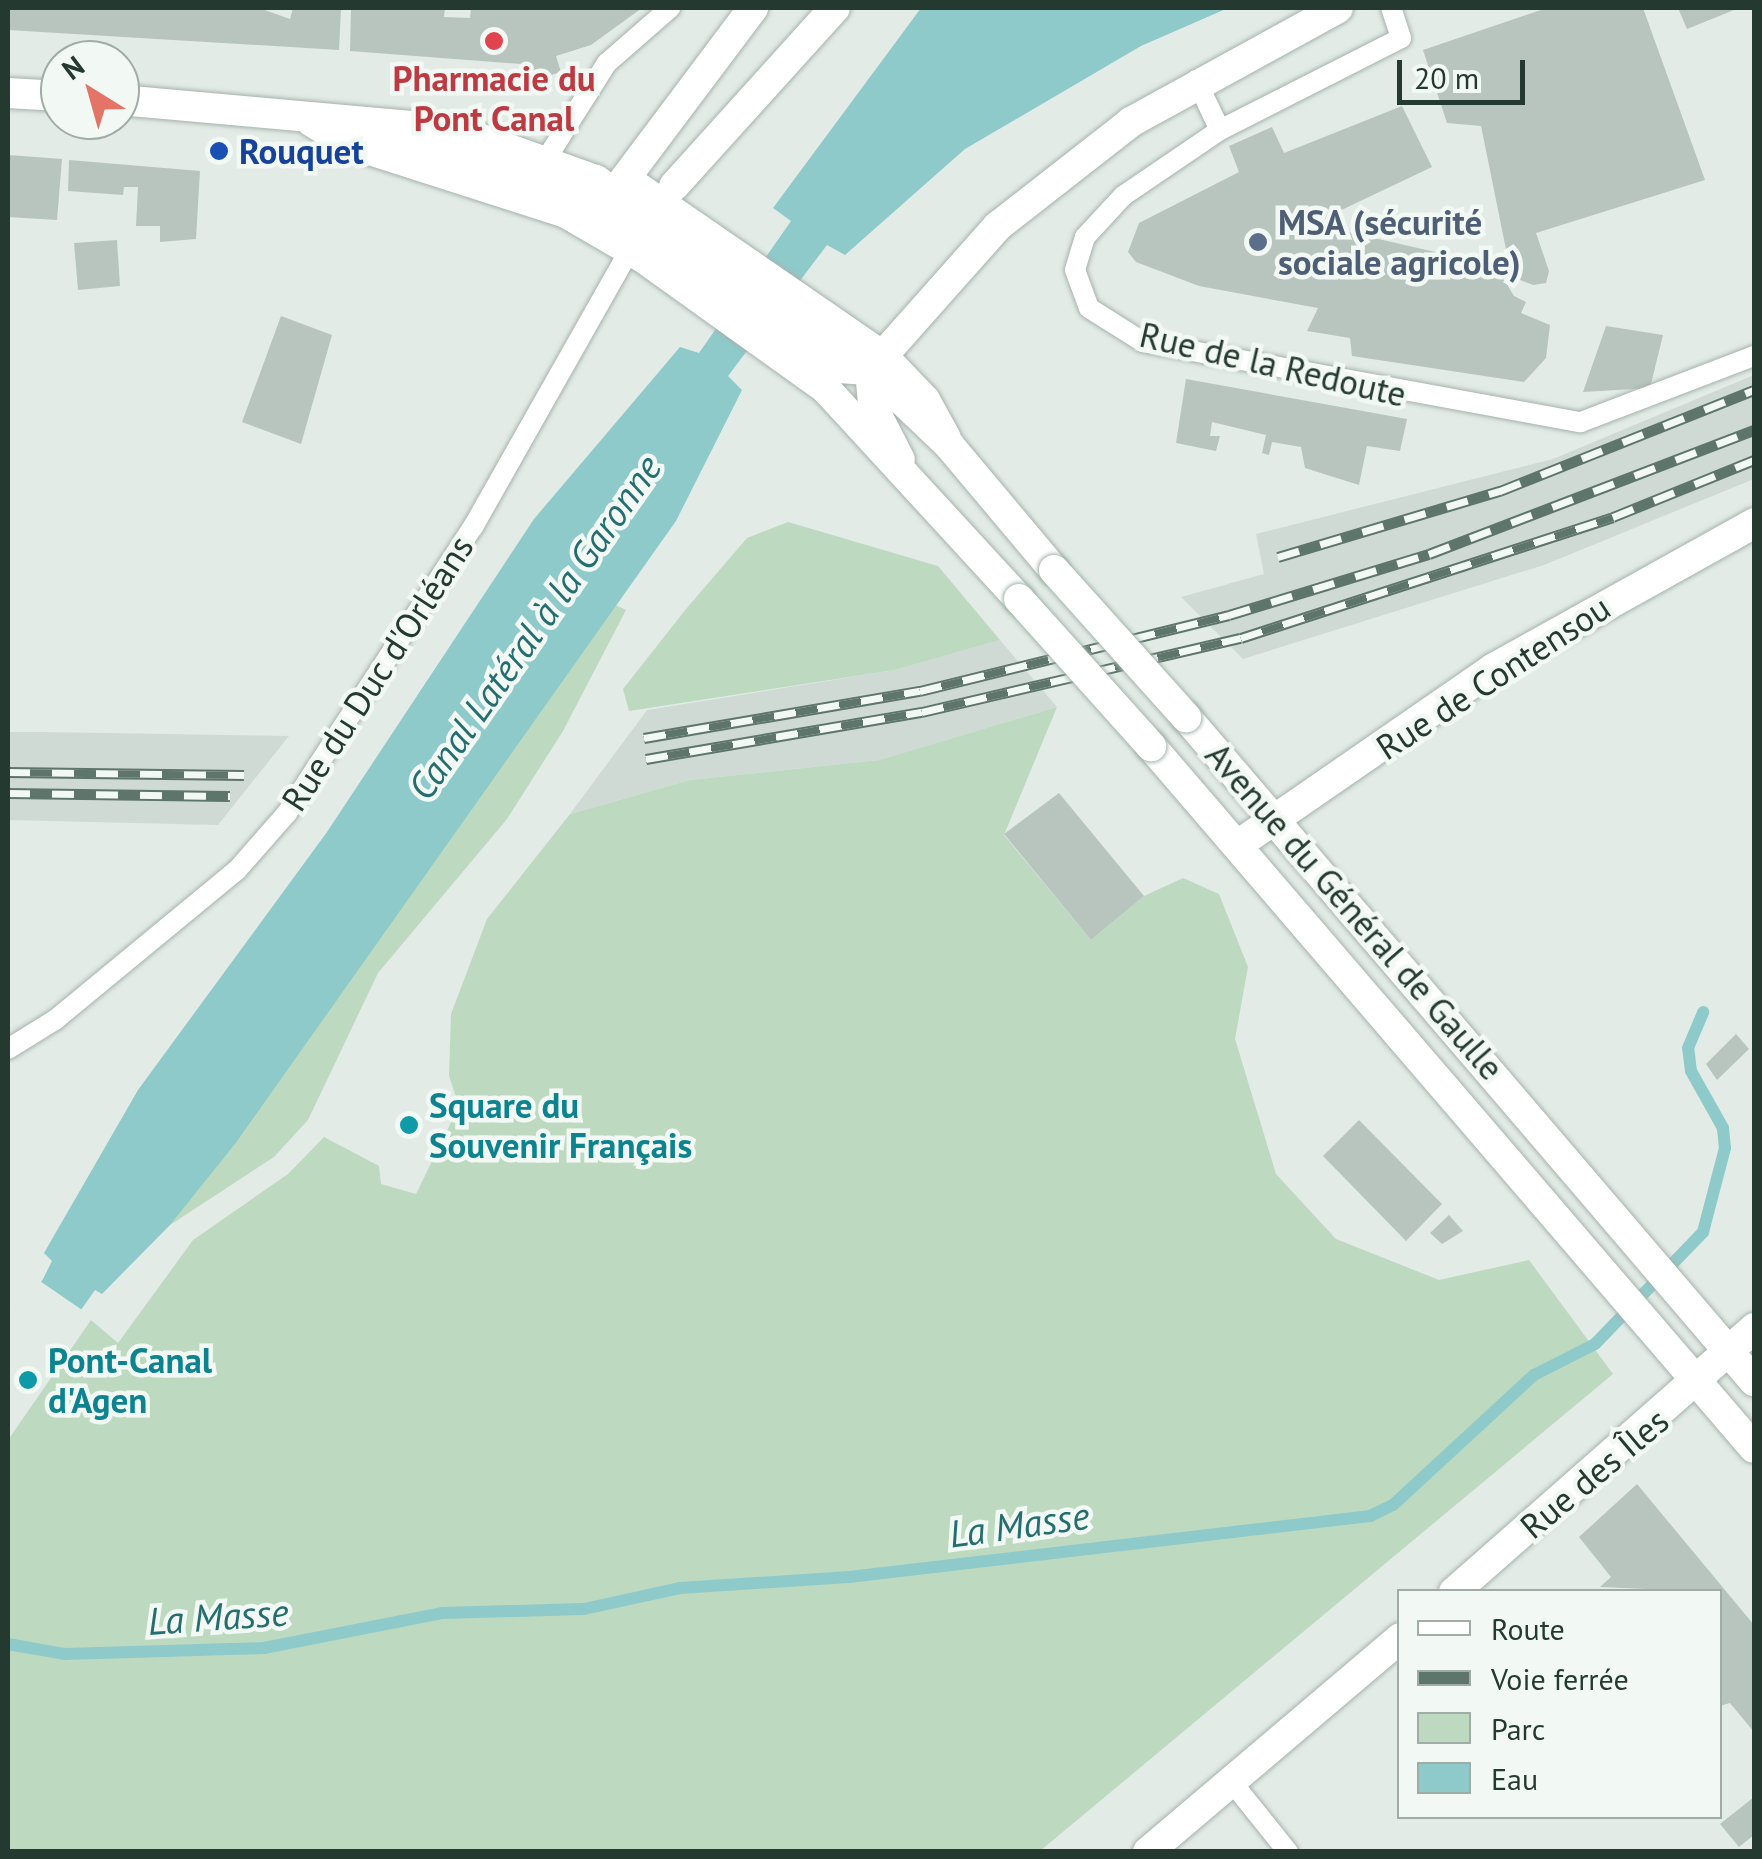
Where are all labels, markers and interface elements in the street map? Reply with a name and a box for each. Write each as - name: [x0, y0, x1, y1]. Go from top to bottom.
- marker: Pharmacie du Pont Canal: [483, 30, 505, 52]
- north arrow: [40, 40, 140, 140]
- scale bar: [1402, 40, 1530, 102]
- text: N: [54, 47, 91, 88]
- place label: Pharmacie du Pont Canal: [392, 57, 596, 139]
- text: 20 m: [1414, 58, 1479, 97]
- place label: Rouquet: [239, 130, 364, 172]
- marker: Rouquet: [208, 140, 230, 162]
- place label: MSA (sécurité sociale agricole): [1278, 201, 1521, 283]
- marker: MSA (sécurité sociale agricole): [1247, 231, 1269, 253]
- street label: Rue de la Redoute: [1136, 313, 1410, 415]
- water label: Canal Latéral à la Garonne: [398, 446, 670, 808]
- street label: Rue du Duc d'Orléans: [272, 527, 482, 819]
- street label: Rue de Contensou: [1368, 586, 1618, 768]
- street label: Avenue du Général de Gaulle: [1197, 734, 1513, 1088]
- place label: Square du Souvenir Français: [429, 1084, 692, 1166]
- marker: Square du Souvenir Français: [398, 1114, 420, 1136]
- place label: Pont-Canal d'Agen: [48, 1339, 212, 1421]
- marker: Pont-Canal d'Agen: [17, 1369, 39, 1391]
- street label: Rue des Îles: [1512, 1399, 1676, 1547]
- water label: La Masse: [946, 1492, 1092, 1556]
- water label: La Masse: [146, 1588, 290, 1644]
- legend: [1397, 1589, 1722, 1819]
- text: Route: [1491, 1609, 1565, 1648]
- text: Voie ferrée: [1491, 1659, 1629, 1698]
- text: Parc: [1491, 1709, 1545, 1748]
- text: Eau: [1491, 1759, 1538, 1798]

